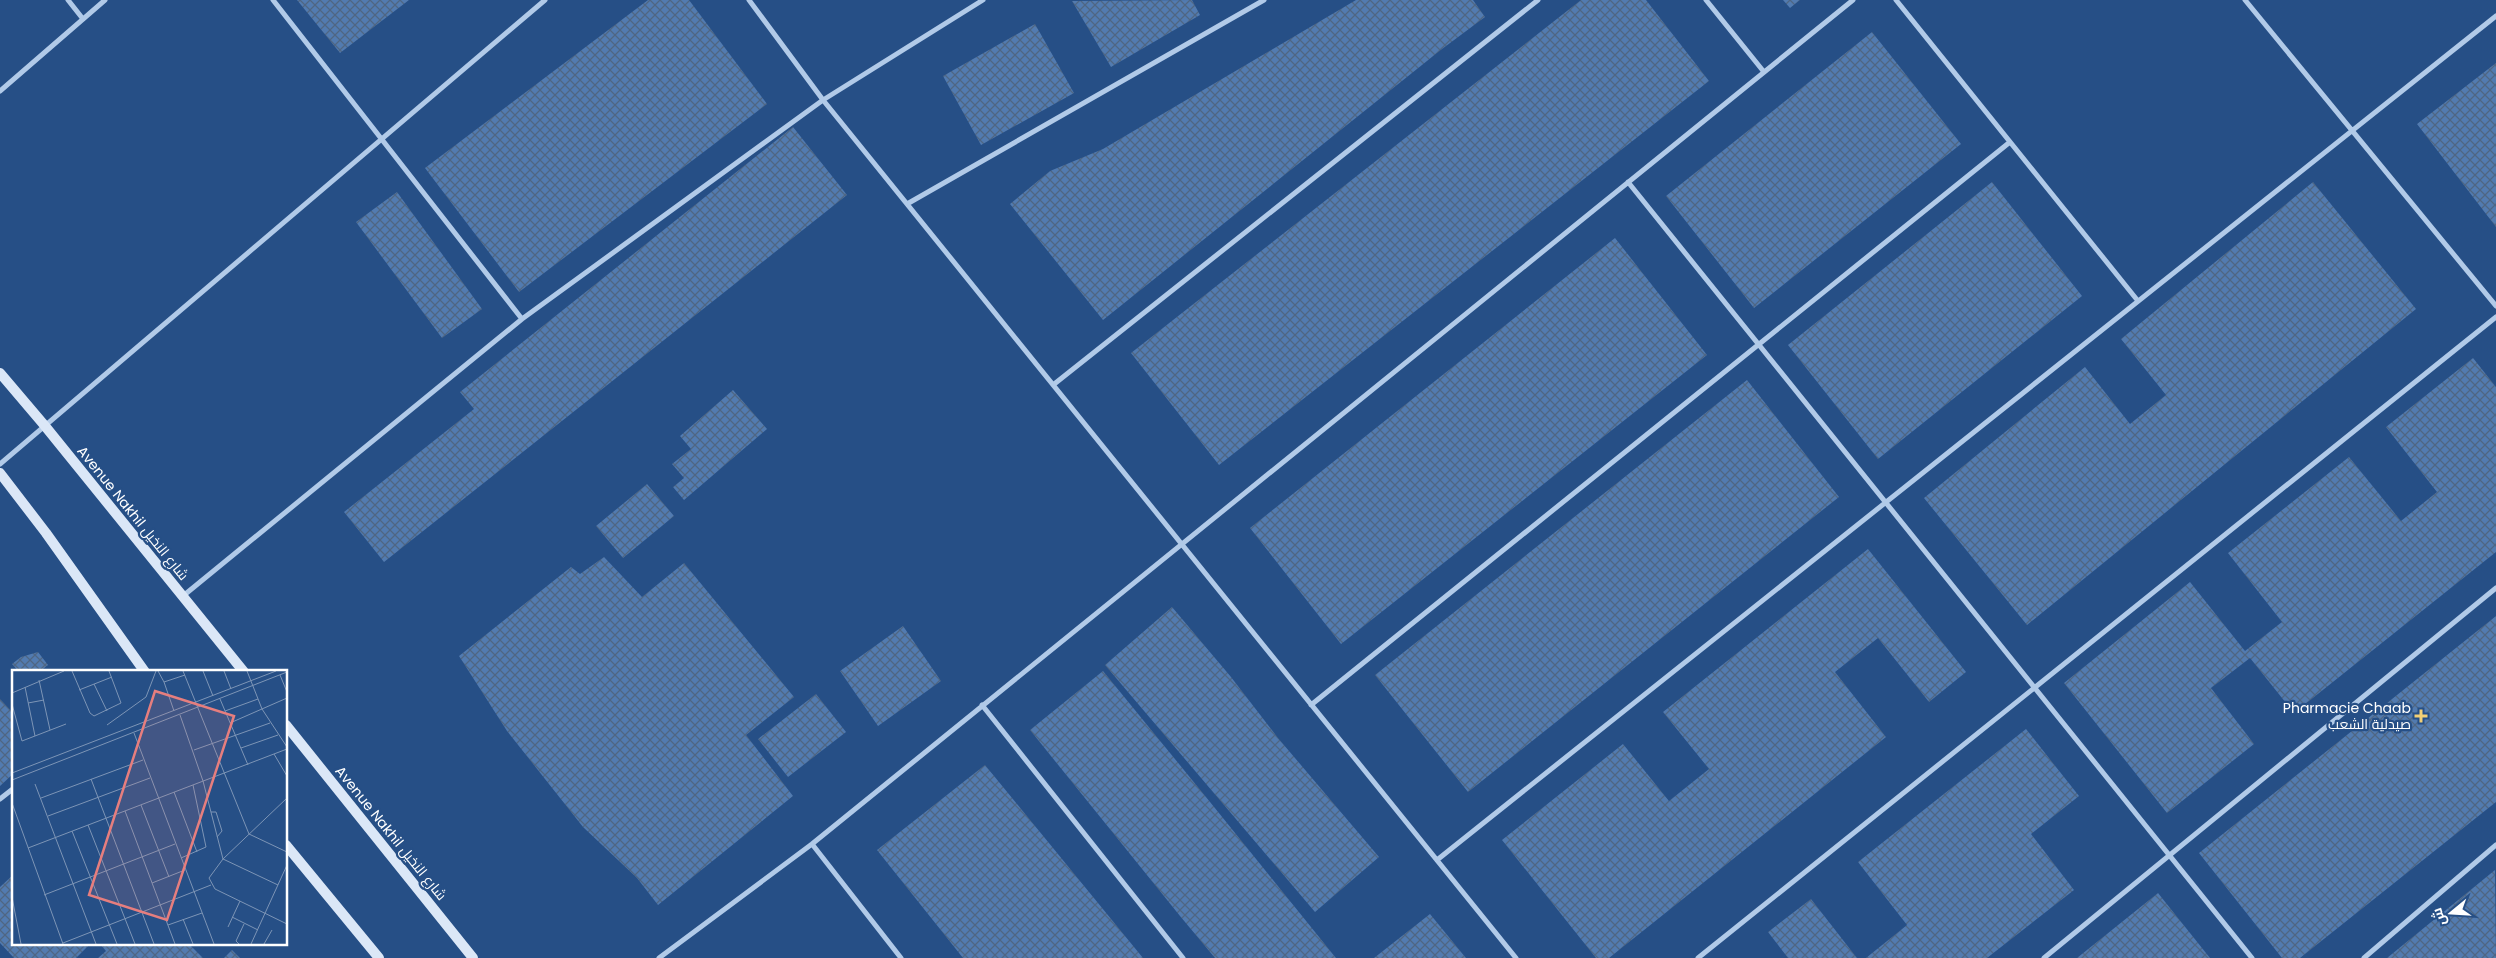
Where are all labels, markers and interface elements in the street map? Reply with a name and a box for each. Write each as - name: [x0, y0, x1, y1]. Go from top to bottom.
- street label: Avenue Nakhil شارع النخيل: [73, 442, 193, 584]
- inset map: [12, 670, 288, 946]
- place label: Pharmacie Chaab صيدلية الشعب: [2283, 698, 2411, 734]
- marker: Pharmacie Chaab صيدلية الشعب: [2415, 710, 2427, 722]
- street label: Avenue Nakhil شارع النخيل: [331, 762, 451, 904]
- north arrow: [2426, 888, 2476, 938]
- text: ش: [2426, 905, 2451, 929]

